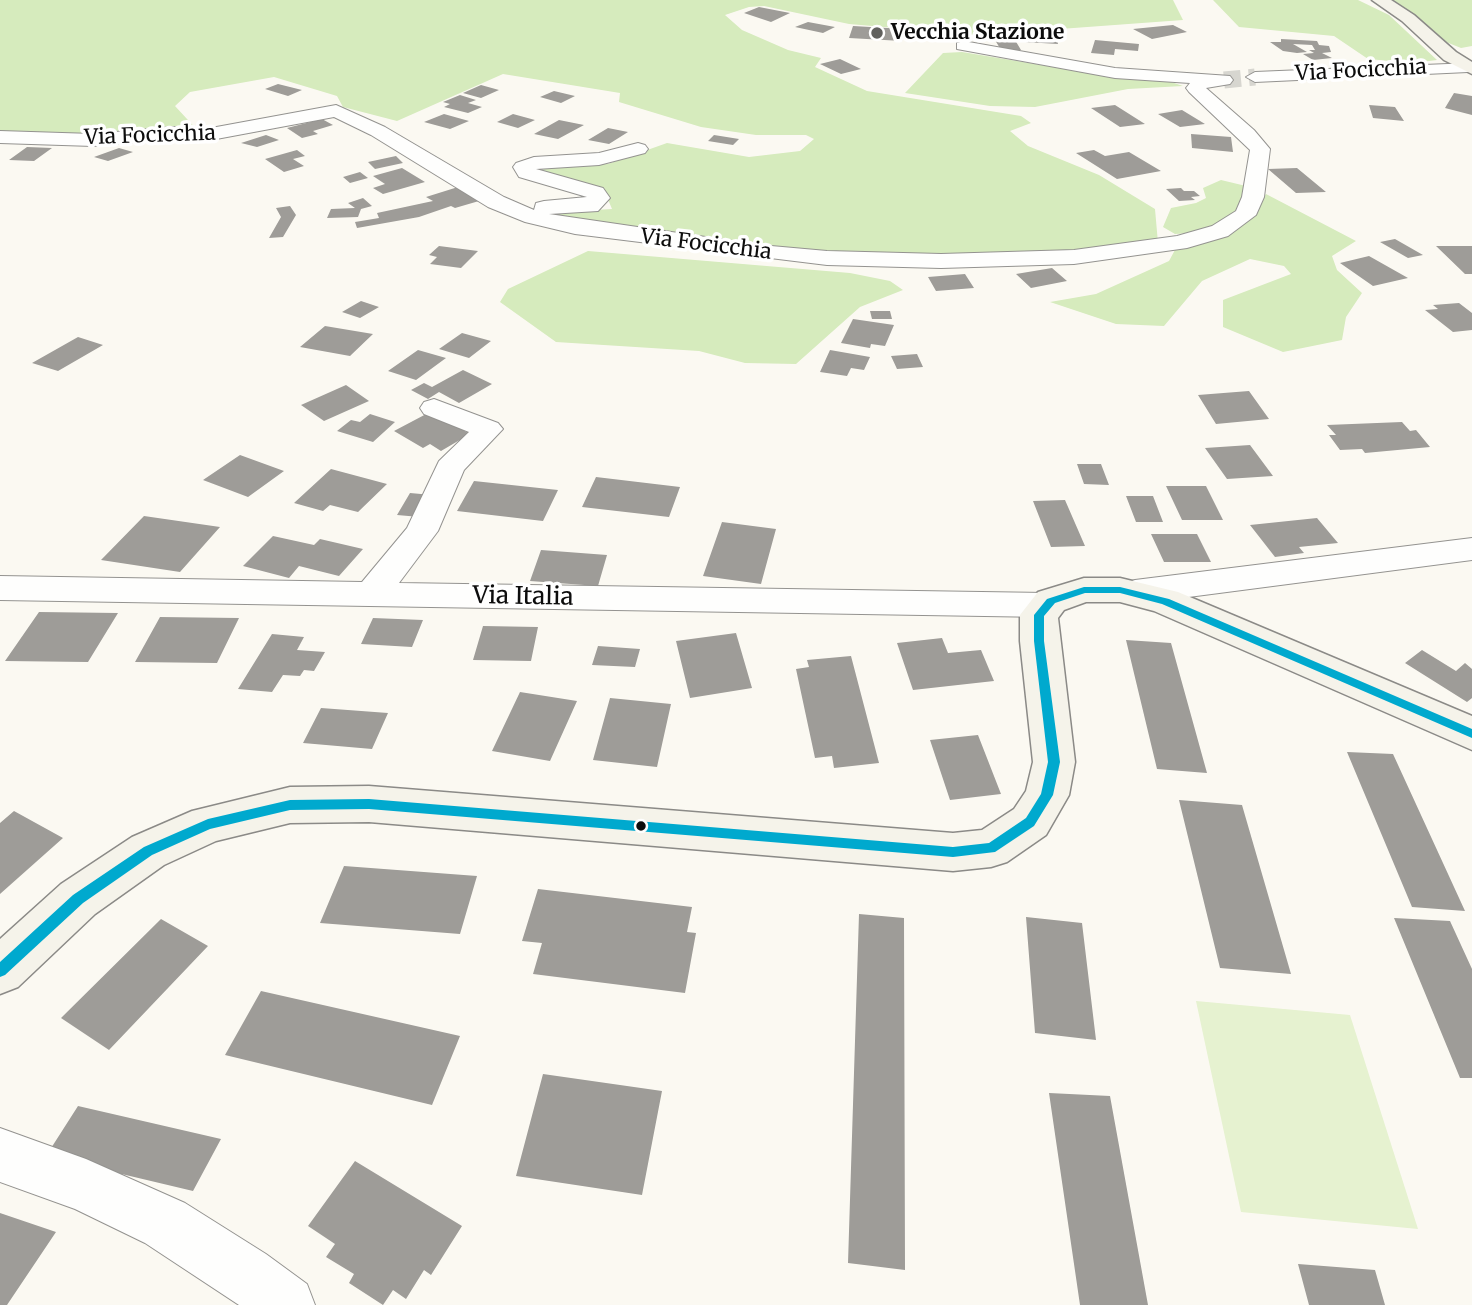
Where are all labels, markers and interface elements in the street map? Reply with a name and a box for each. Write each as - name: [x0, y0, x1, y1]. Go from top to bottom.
- place label: Vecchia Stazione: [891, 20, 1064, 46]
- marker: Vecchia Stazione: [869, 25, 885, 41]
- street label: Via Focicchia: [1295, 55, 1427, 87]
- street label: Via Focicchia: [84, 121, 216, 151]
- street label: Via Focicchia: [639, 224, 773, 266]
- street label: Via Italia: [472, 582, 574, 612]
- unlabelled marker: [634, 819, 648, 833]

